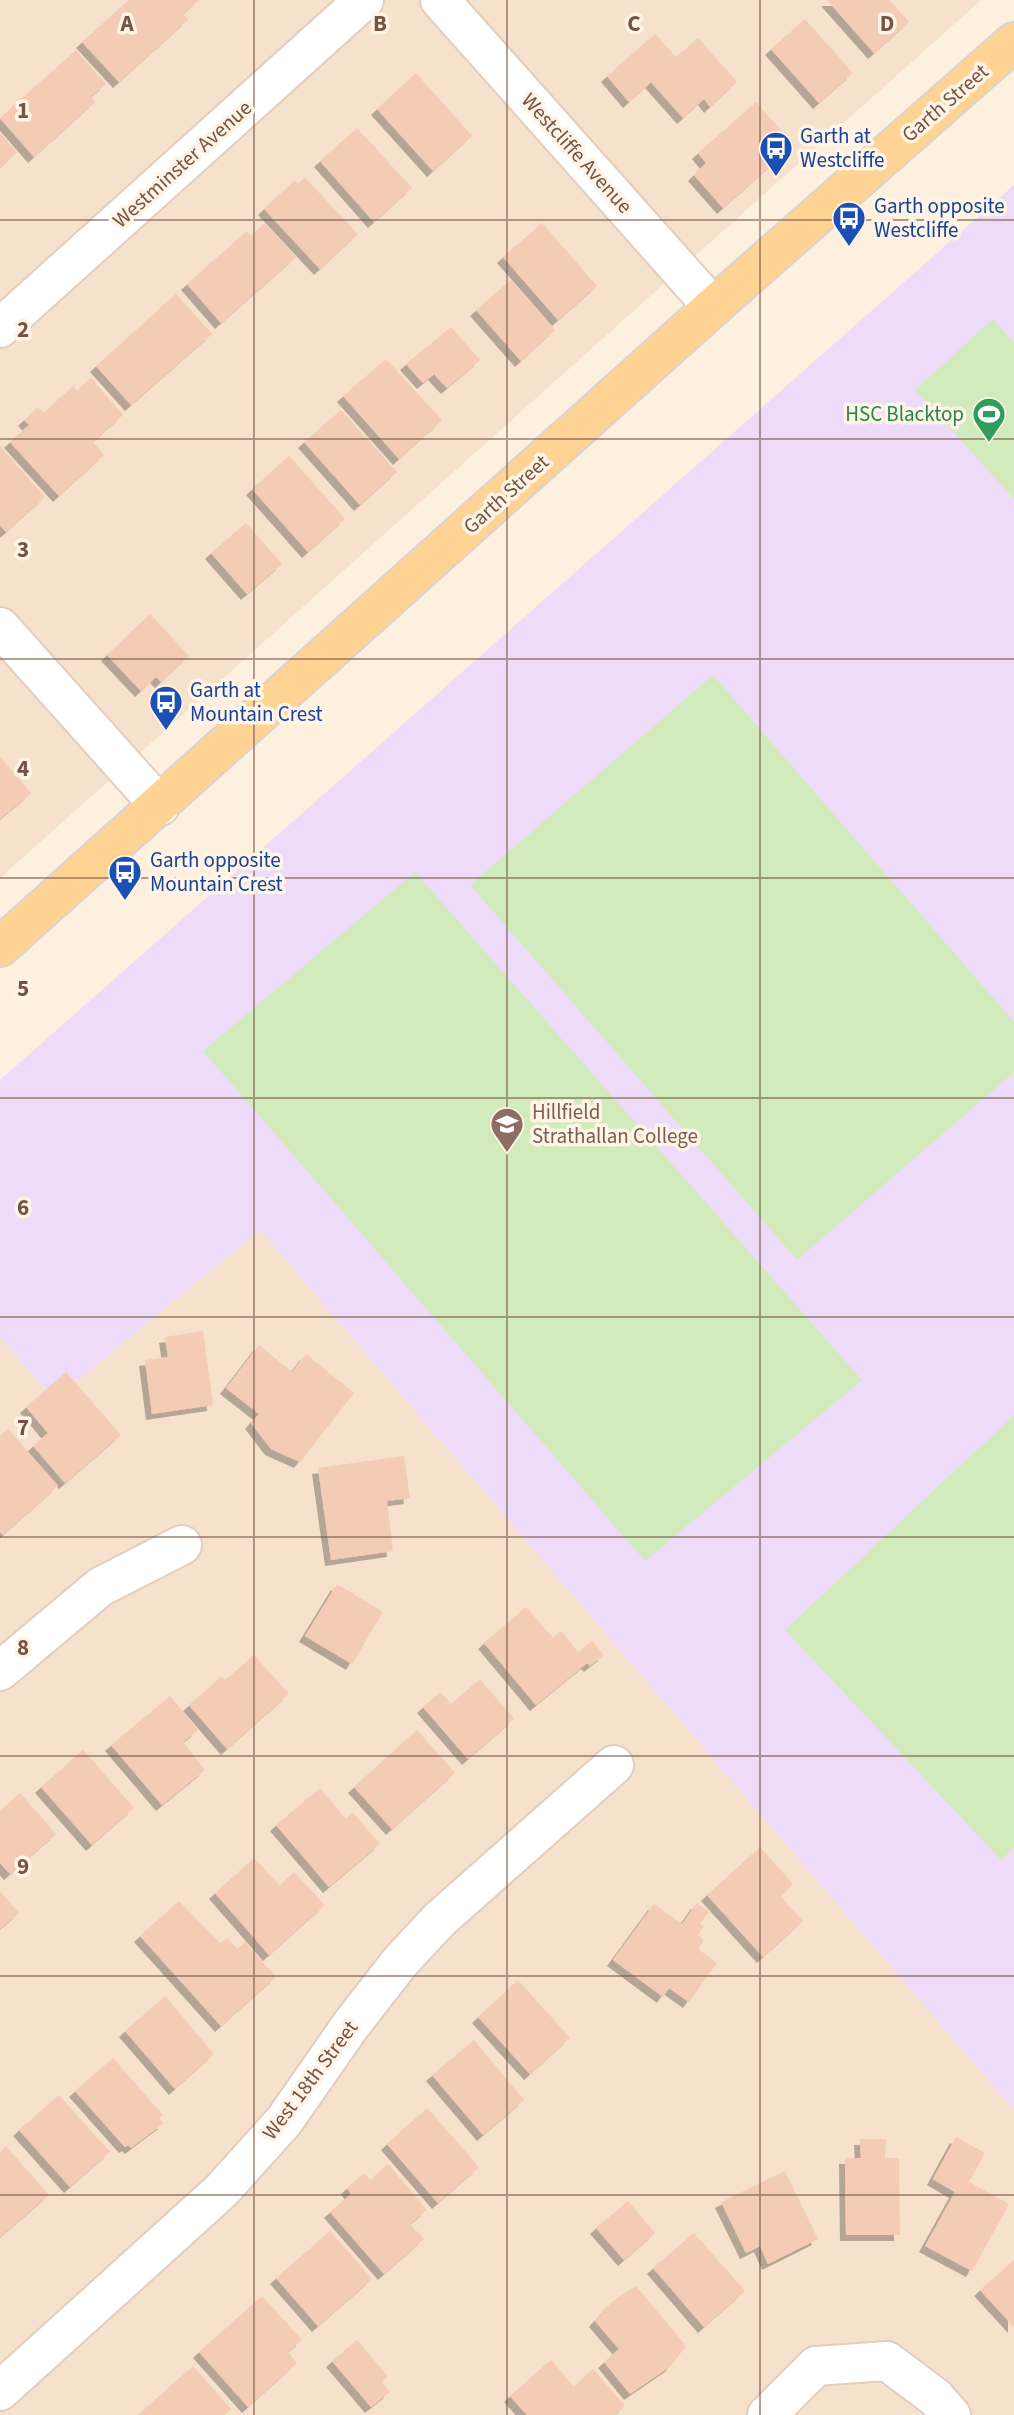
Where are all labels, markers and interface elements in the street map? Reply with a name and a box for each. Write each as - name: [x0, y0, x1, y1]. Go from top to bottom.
- text: A: [119, 7, 134, 40]
- text: B: [373, 7, 387, 40]
- text: C: [627, 7, 641, 40]
- text: D: [880, 7, 894, 40]
- street label: Garth Street: [895, 57, 995, 149]
- street label: Westcliffe Avenue: [515, 86, 639, 220]
- street label: Westminster Avenue: [106, 93, 258, 235]
- text: 1: [17, 94, 29, 127]
- place label: Garth at Westcliffe: [800, 121, 885, 175]
- bus stop icon: Garth at Westcliffe: [757, 129, 795, 178]
- place label: Garth opposite Westcliffe: [874, 191, 1005, 245]
- bus stop icon: Garth opposite Westcliffe: [830, 199, 868, 248]
- text: 2: [17, 313, 29, 346]
- sports icon: HSC Blacktop: [970, 395, 1008, 444]
- place label: HSC Blacktop: [845, 399, 964, 429]
- street label: Garth Street: [457, 447, 555, 541]
- text: 3: [17, 533, 29, 566]
- place label: Garth at Mountain Crest: [190, 675, 323, 729]
- bus stop icon: Garth at Mountain Crest: [147, 683, 185, 732]
- text: 4: [17, 752, 29, 785]
- place label: Garth opposite Mountain Crest: [150, 845, 283, 899]
- bus stop icon: Garth opposite Mountain Crest: [106, 853, 144, 902]
- text: 5: [17, 972, 29, 1005]
- place label: Hillfield Strathallan College: [532, 1097, 698, 1151]
- school or university icon: Hillfield Strathallan College: [488, 1105, 526, 1154]
- text: 6: [17, 1191, 29, 1224]
- text: 7: [17, 1411, 29, 1444]
- text: 8: [17, 1631, 29, 1664]
- text: 9: [17, 1850, 29, 1883]
- street label: West 18th Street: [255, 2014, 365, 2146]

